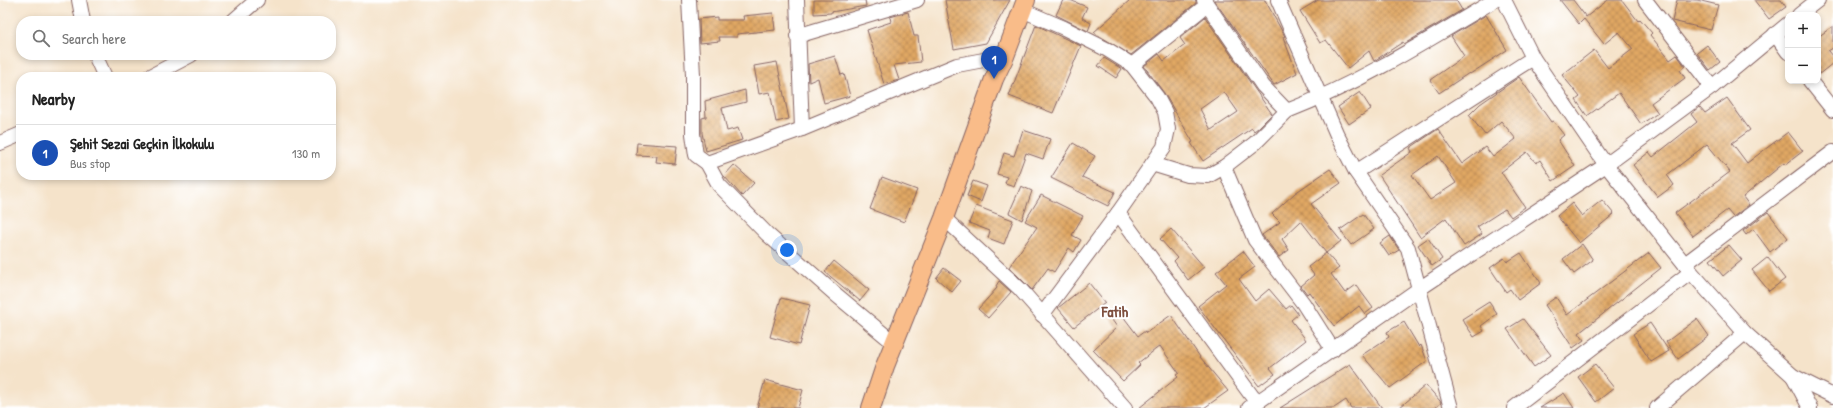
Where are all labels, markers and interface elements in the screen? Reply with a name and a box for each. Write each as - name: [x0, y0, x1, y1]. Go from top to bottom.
- map controls: [1785, 12, 1821, 84]
- button: +: [1785, 12, 1821, 48]
- search box: [16, 16, 336, 60]
- icon: search: [30, 27, 52, 49]
- text: Search here: [62, 28, 126, 49]
- pin: 1: [981, 46, 1007, 79]
- button: −: [1785, 48, 1821, 84]
- text: Nearby: [32, 87, 75, 110]
- text: Şehit Sezai Geçkin İlkokulu: [70, 133, 214, 154]
- text: 1: [43, 144, 47, 162]
- text: 130 m: [292, 144, 320, 162]
- text: Bus stop: [70, 154, 110, 172]
- your location: [777, 240, 797, 260]
- district label: Fatih: [1101, 301, 1129, 322]

